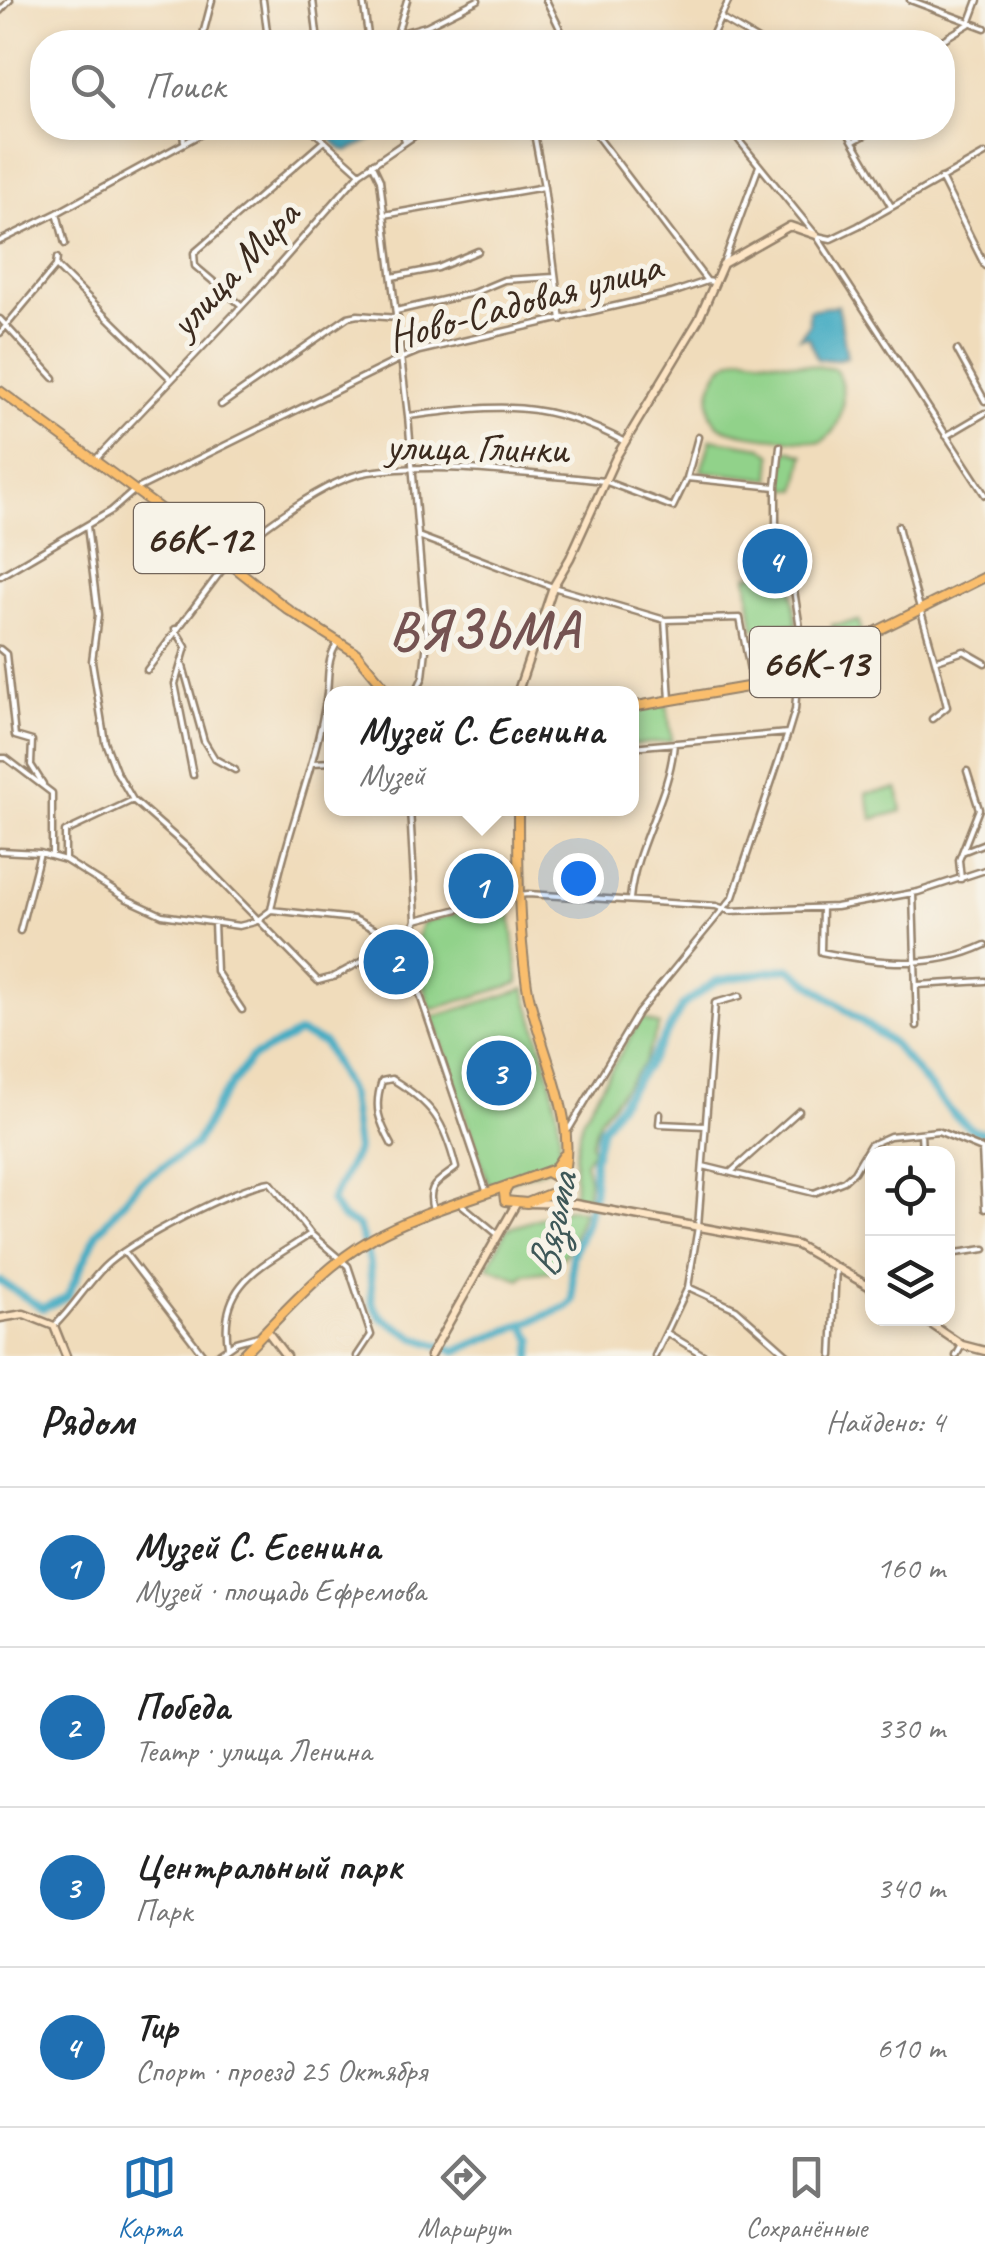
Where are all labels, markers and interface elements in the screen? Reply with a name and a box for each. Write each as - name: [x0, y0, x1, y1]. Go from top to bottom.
- search box: [30, 30, 955, 140]
- icon: search: [65, 58, 120, 113]
- text: Поиск: [145, 62, 225, 109]
- street label: улица Мира: [155, 187, 313, 351]
- street label: Ново-Садовая улица: [382, 239, 670, 363]
- street label: улица Глинки: [382, 419, 571, 476]
- road number: 66К-12: [134, 503, 264, 573]
- pin: 4: [742, 524, 808, 598]
- district label: ВЯЗЬМА: [389, 597, 581, 663]
- road number: 66К-13: [750, 627, 880, 697]
- popup: [324, 686, 639, 816]
- text: Музей С. Есенина: [359, 707, 604, 754]
- text: Музей: [359, 754, 425, 795]
- pin: 1: [448, 848, 514, 924]
- your location: [553, 853, 604, 904]
- pin: 2: [364, 924, 428, 1000]
- pin: 3: [466, 1036, 532, 1110]
- map controls: [865, 1146, 955, 1326]
- button: locate: [865, 1146, 955, 1236]
- water label: Вязьма: [514, 1165, 592, 1282]
- button: layers: [865, 1236, 955, 1326]
- text: Рядом: [40, 1395, 134, 1448]
- text: Найдено: 4: [826, 1401, 945, 1442]
- text: Музей С. Есенина: [135, 1523, 380, 1570]
- text: 1: [65, 1547, 80, 1588]
- text: 160 m: [876, 1547, 945, 1588]
- text: Музей · площадь Ефремова: [135, 1570, 425, 1611]
- text: Победа: [135, 1683, 229, 1730]
- text: 2: [65, 1707, 80, 1748]
- text: 330 m: [876, 1707, 945, 1748]
- text: Театр · улица Ленина: [135, 1730, 371, 1771]
- text: Центральный парк: [135, 1843, 402, 1890]
- text: 3: [65, 1867, 80, 1908]
- text: 340 m: [876, 1867, 945, 1908]
- text: Парк: [135, 1890, 192, 1931]
- text: Тир: [135, 2003, 177, 2050]
- text: 4: [65, 2027, 80, 2068]
- text: 610 m: [876, 2027, 945, 2068]
- text: Спорт · проезд 25 Октября: [135, 2050, 427, 2091]
- tab: Карта: [118, 2150, 182, 2245]
- tab: Маршрут: [418, 2150, 510, 2245]
- tab: Сохранённые: [746, 2150, 867, 2245]

